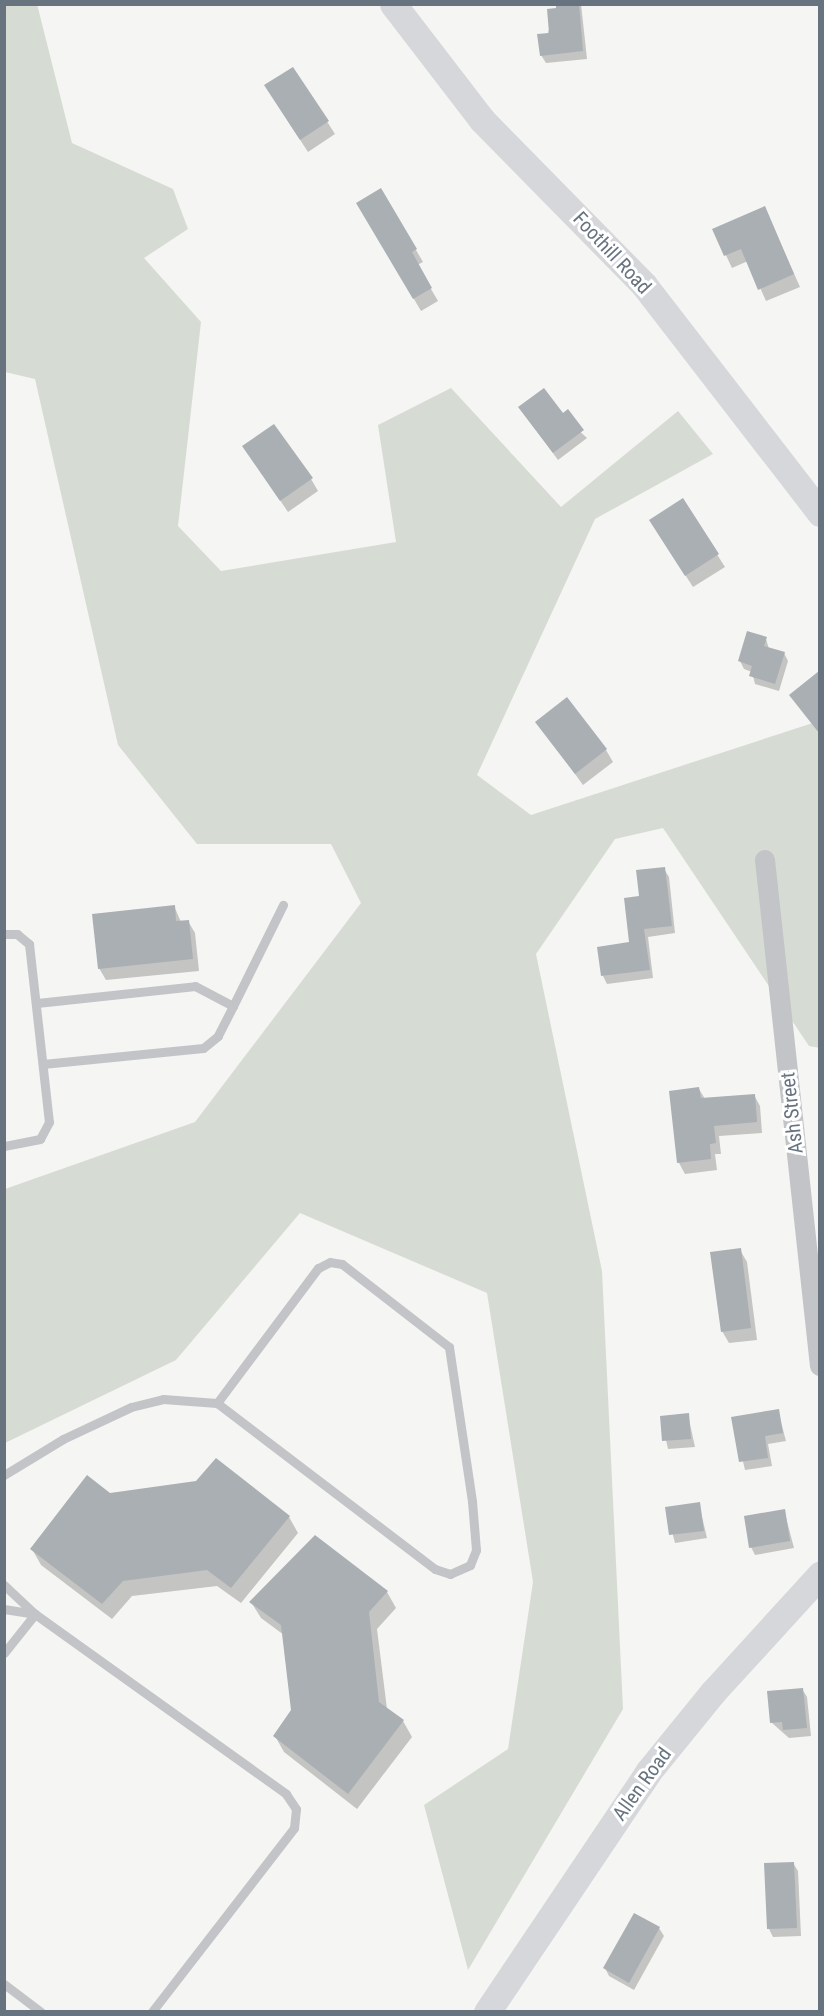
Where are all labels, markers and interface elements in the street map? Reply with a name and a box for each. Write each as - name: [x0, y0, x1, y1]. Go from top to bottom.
- street label: Foothill Road: [568, 207, 656, 299]
- street label: Ash Street: [776, 1071, 808, 1155]
- street label: Allen Road: [607, 1743, 677, 1825]

